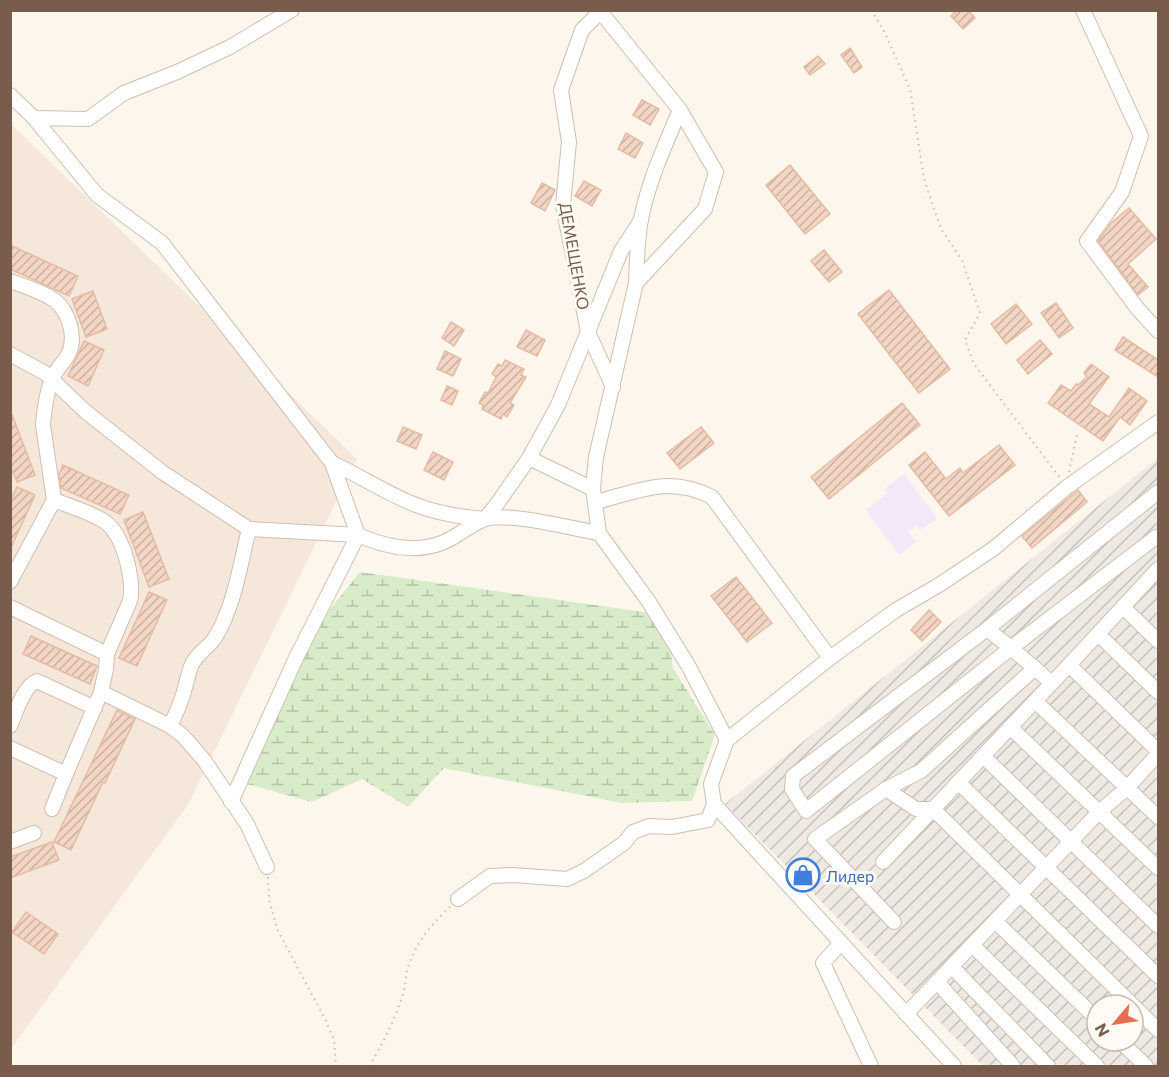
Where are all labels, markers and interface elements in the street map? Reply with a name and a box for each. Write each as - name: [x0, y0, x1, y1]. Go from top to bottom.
- street label: ДЕМЕЩЕНКО: [556, 201, 594, 311]
- shop icon: Лидер: [785, 857, 821, 893]
- place label: Лидер: [826, 866, 874, 885]
- north arrow: [1085, 993, 1145, 1053]
- text: N: [1090, 1021, 1113, 1040]

